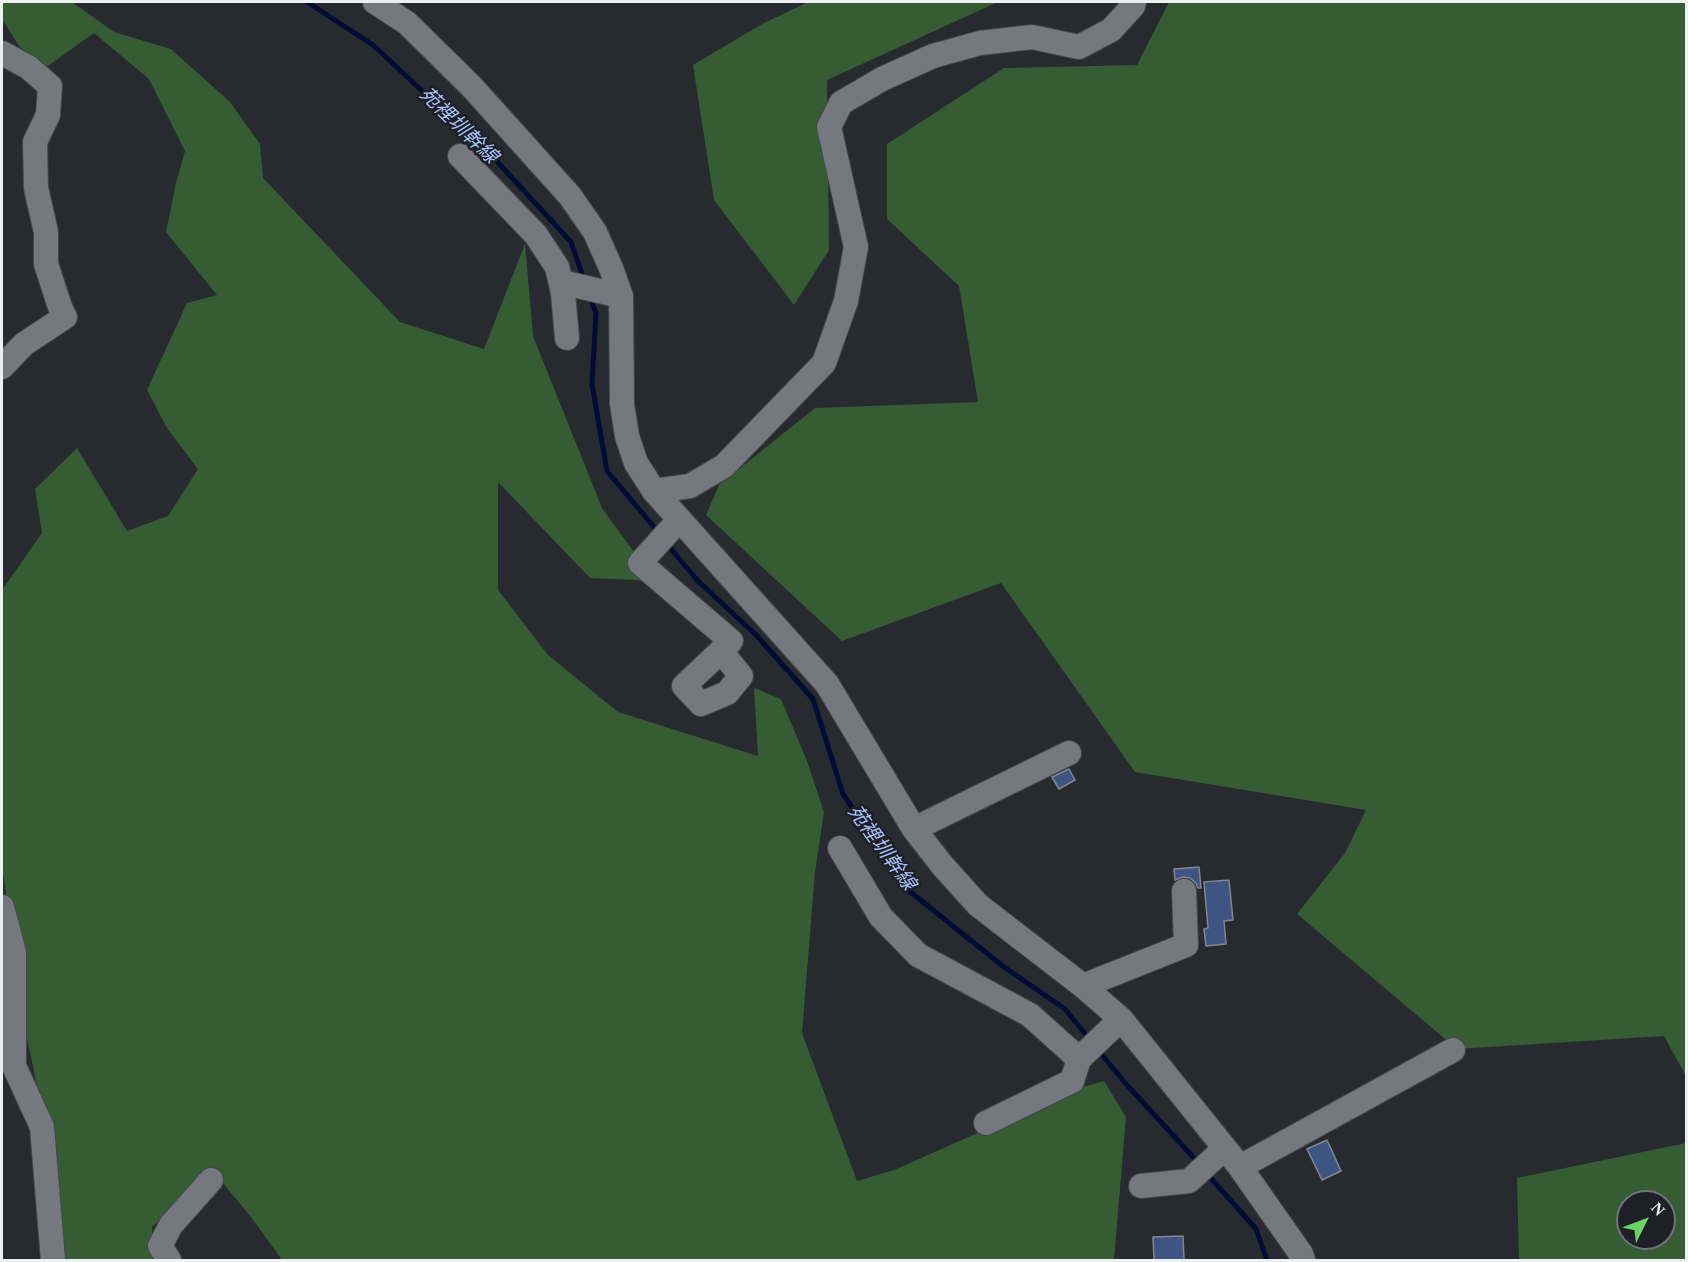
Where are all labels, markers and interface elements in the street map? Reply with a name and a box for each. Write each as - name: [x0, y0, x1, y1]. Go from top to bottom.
- water label: 苑裡圳幹線: [414, 83, 502, 169]
- water label: 苑裡圳幹線: [842, 800, 920, 896]
- north arrow: [1616, 1190, 1676, 1250]
- text: N: [1648, 1199, 1668, 1219]

